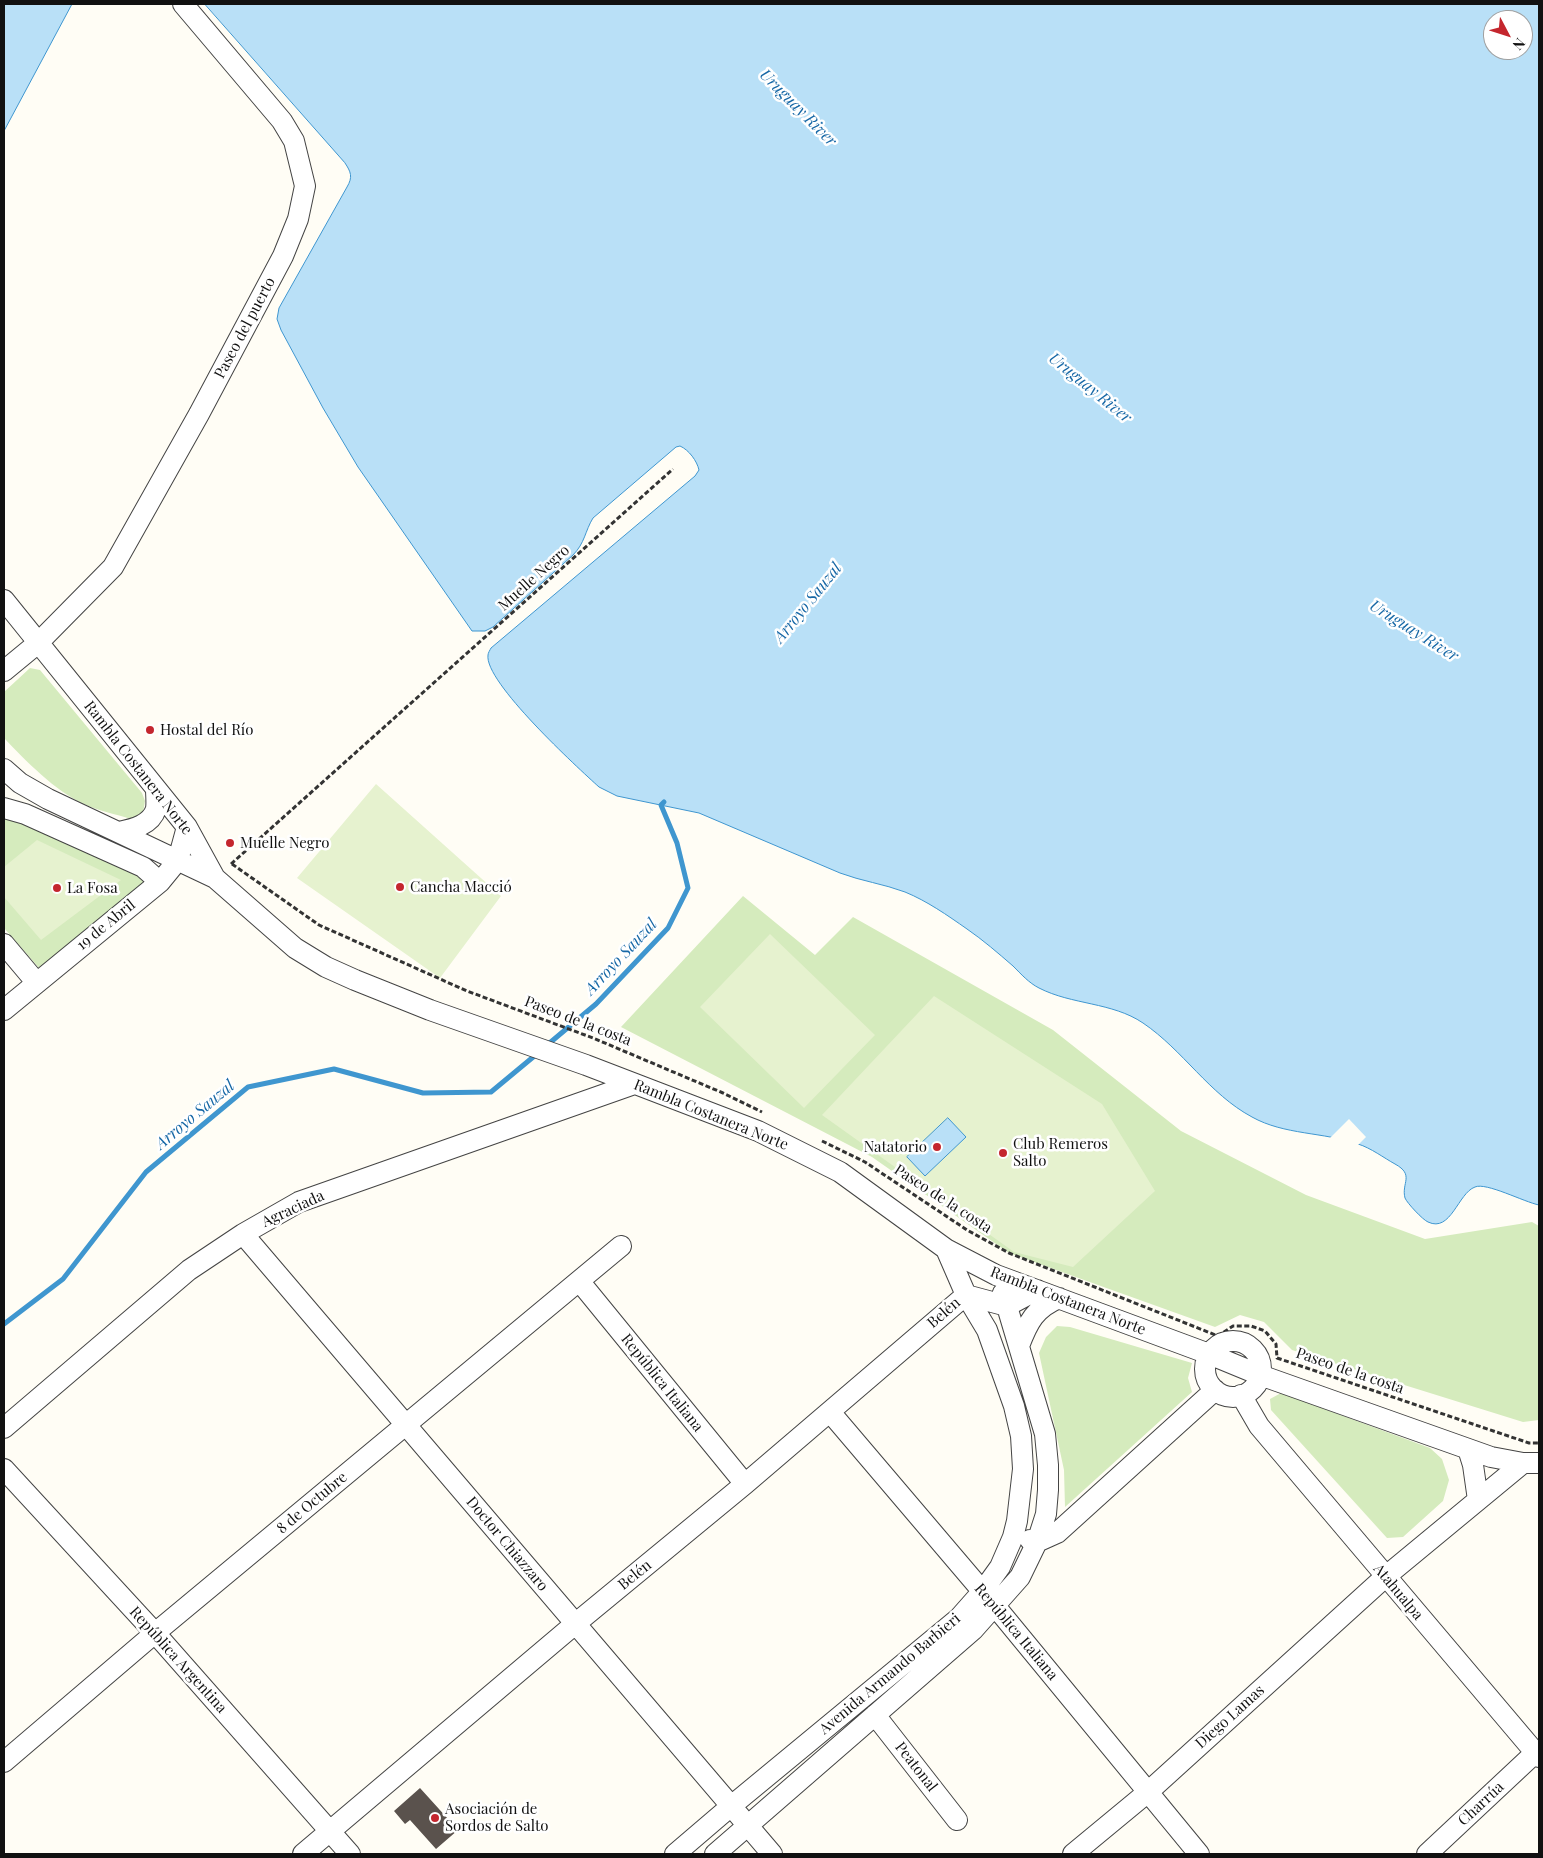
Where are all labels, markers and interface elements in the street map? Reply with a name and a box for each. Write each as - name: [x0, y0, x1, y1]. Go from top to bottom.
- north arrow: [1483, 10, 1533, 60]
- text: N: [1509, 34, 1530, 54]
- water label: Uruguay River: [756, 66, 840, 150]
- street label: Paseo del puerto: [211, 274, 279, 382]
- water label: Uruguay River: [1045, 349, 1135, 427]
- street label: Muelle Negro: [495, 541, 573, 615]
- water label: Arroyo Sauzal: [770, 559, 846, 647]
- water label: Uruguay River: [1366, 596, 1462, 666]
- street label: Rambla Costanera Norte: [80, 698, 196, 838]
- place label: Hostal del Río: [160, 721, 253, 739]
- marker: Hostal del Río: [144, 724, 156, 736]
- place label: Muelle Negro: [240, 834, 329, 852]
- marker: Muelle Negro: [224, 837, 236, 849]
- place label: Cancha Macció: [410, 878, 512, 896]
- place label: La Fosa: [67, 879, 118, 897]
- marker: Cancha Macció: [394, 881, 406, 893]
- marker: La Fosa: [51, 882, 63, 894]
- street label: 19 de Abril: [73, 896, 139, 954]
- water label: Arroyo Sauzal: [581, 915, 661, 999]
- street label: Paseo de la costa: [522, 992, 634, 1050]
- water label: Arroyo Sauzal: [152, 1076, 238, 1154]
- street label: Rambla Costanera Norte: [631, 1076, 791, 1154]
- place label: Club Remeros Salto: [1013, 1135, 1108, 1170]
- place label: Natatorio: [864, 1138, 927, 1156]
- marker: Natatorio: [931, 1141, 943, 1153]
- marker: Club Remeros Salto: [997, 1147, 1009, 1159]
- street label: Paseo de la costa: [891, 1161, 995, 1237]
- street label: Agraciada: [259, 1187, 327, 1231]
- street label: Rambla Costanera Norte: [988, 1263, 1148, 1339]
- street label: Belén: [924, 1294, 964, 1332]
- street label: República Italiana: [617, 1330, 707, 1436]
- street label: Paseo de la costa: [1294, 1344, 1406, 1398]
- street label: 8 de Octubre: [273, 1468, 351, 1538]
- street label: Doctor Chiazzaro: [462, 1493, 552, 1595]
- street label: Belén: [615, 1556, 655, 1594]
- street label: Atahualpa: [1369, 1560, 1427, 1624]
- street label: República Italiana: [970, 1580, 1062, 1684]
- street label: República Argentina: [126, 1603, 230, 1717]
- street label: Avenida Armando Barbieri: [816, 1610, 964, 1738]
- street label: Diego Lamas: [1192, 1681, 1268, 1753]
- street label: Peatonal: [891, 1739, 941, 1795]
- street label: Charrúa: [1454, 1778, 1508, 1830]
- place label: Asociación de Sordos de Salto: [445, 1800, 548, 1835]
- marker: Asociación de Sordos de Salto: [429, 1812, 441, 1824]

